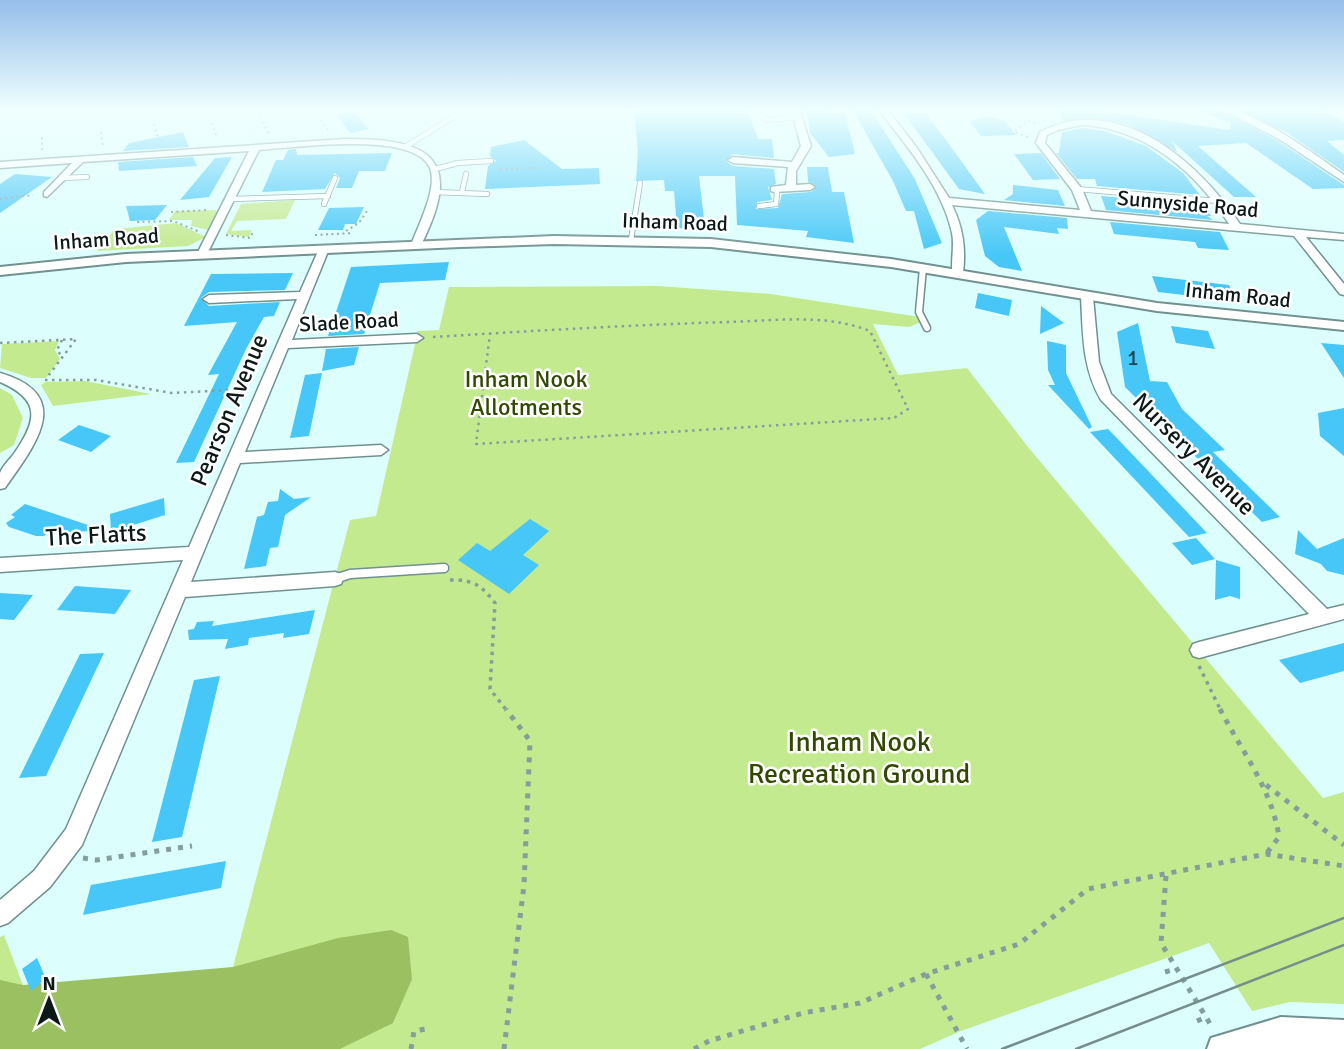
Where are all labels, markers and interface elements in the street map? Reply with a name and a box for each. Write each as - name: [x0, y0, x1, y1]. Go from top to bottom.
- street label: Sunnyside Road: [1116, 185, 1260, 223]
- street label: Inham Road: [622, 207, 728, 237]
- street label: Inham Road: [52, 222, 160, 256]
- street label: Inham Road: [1184, 277, 1292, 313]
- street label: Slade Road: [299, 306, 399, 338]
- street label: Pearson Avenue: [183, 329, 275, 491]
- house number: 1: [1127, 345, 1139, 371]
- park label: Inham Nook Allotments: [464, 364, 588, 422]
- street label: Nursery Avenue: [1126, 386, 1262, 522]
- street label: The Flatts: [45, 517, 147, 553]
- park label: Inham Nook Recreation Ground: [748, 725, 970, 791]
- north arrow: [14, 965, 84, 1035]
- text: N: [42, 972, 56, 996]

